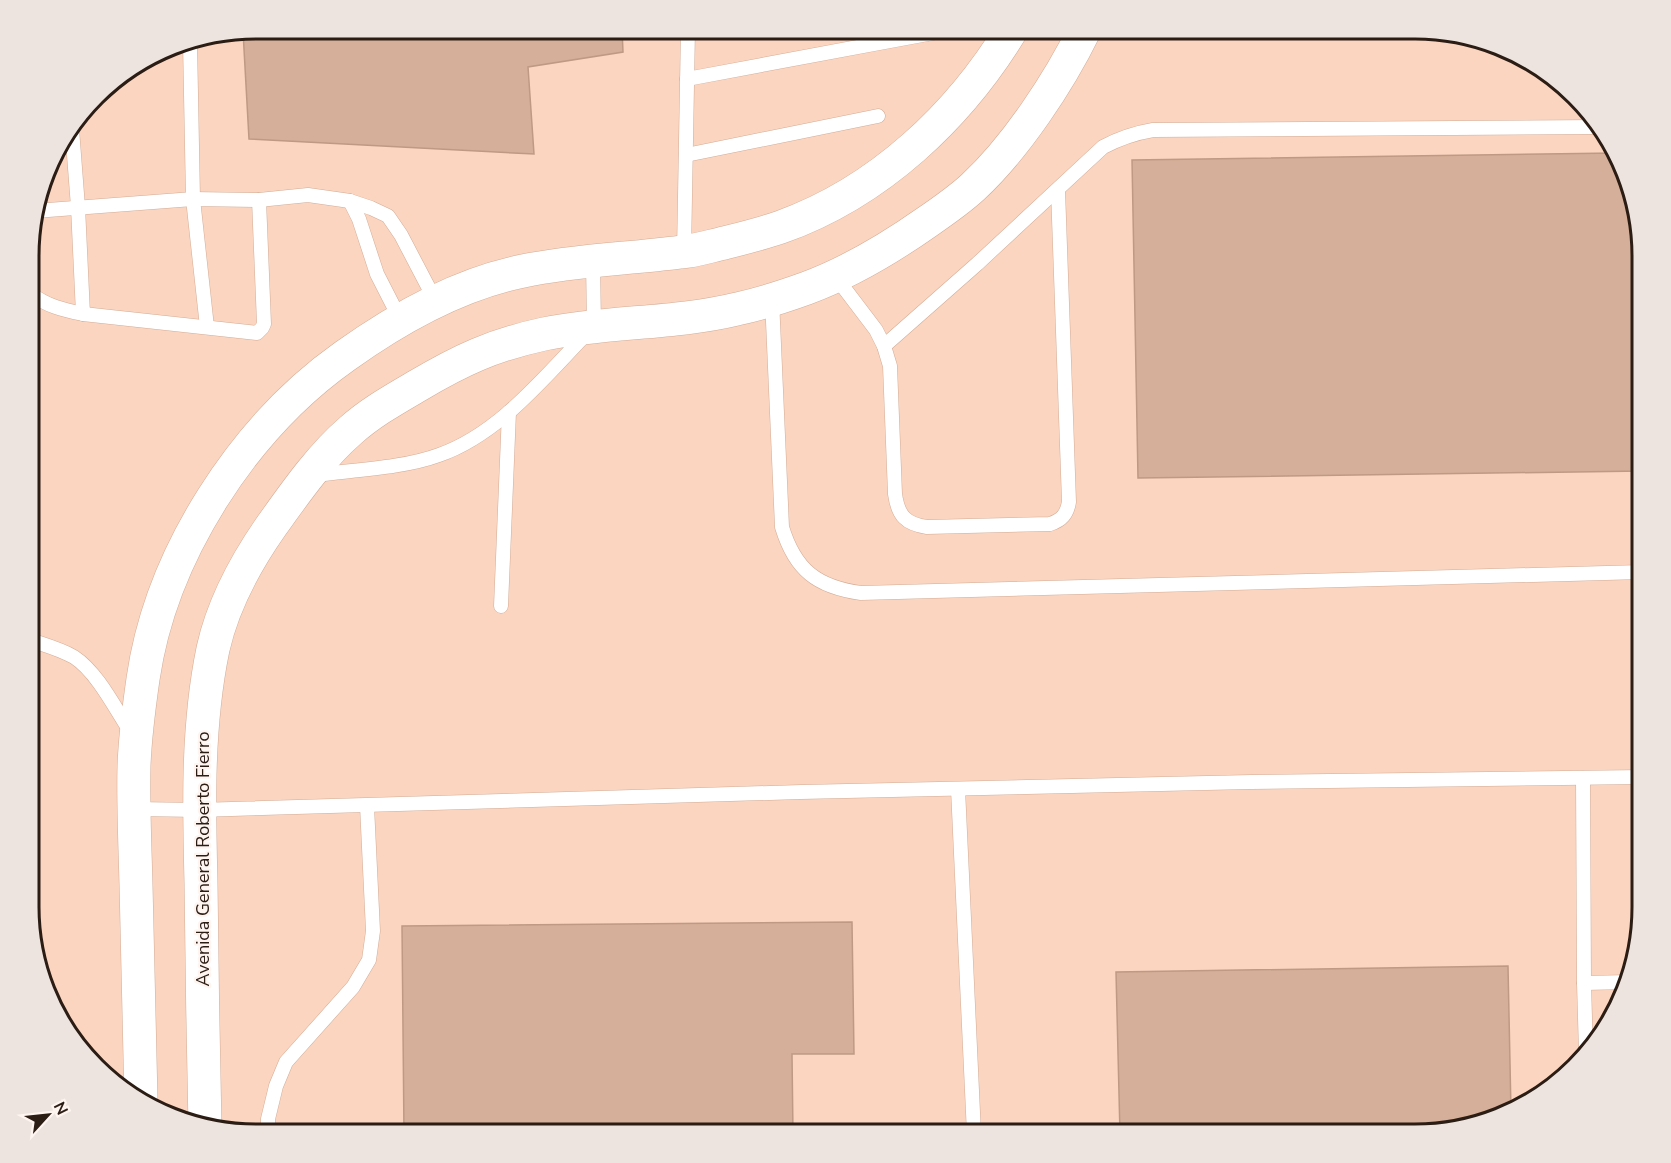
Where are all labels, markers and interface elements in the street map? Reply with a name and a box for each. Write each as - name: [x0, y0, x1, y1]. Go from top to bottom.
- street label: Avenida General Roberto Fierro: [191, 732, 215, 986]
- north arrow: [18, 1085, 78, 1145]
- text: N: [48, 1098, 73, 1119]

